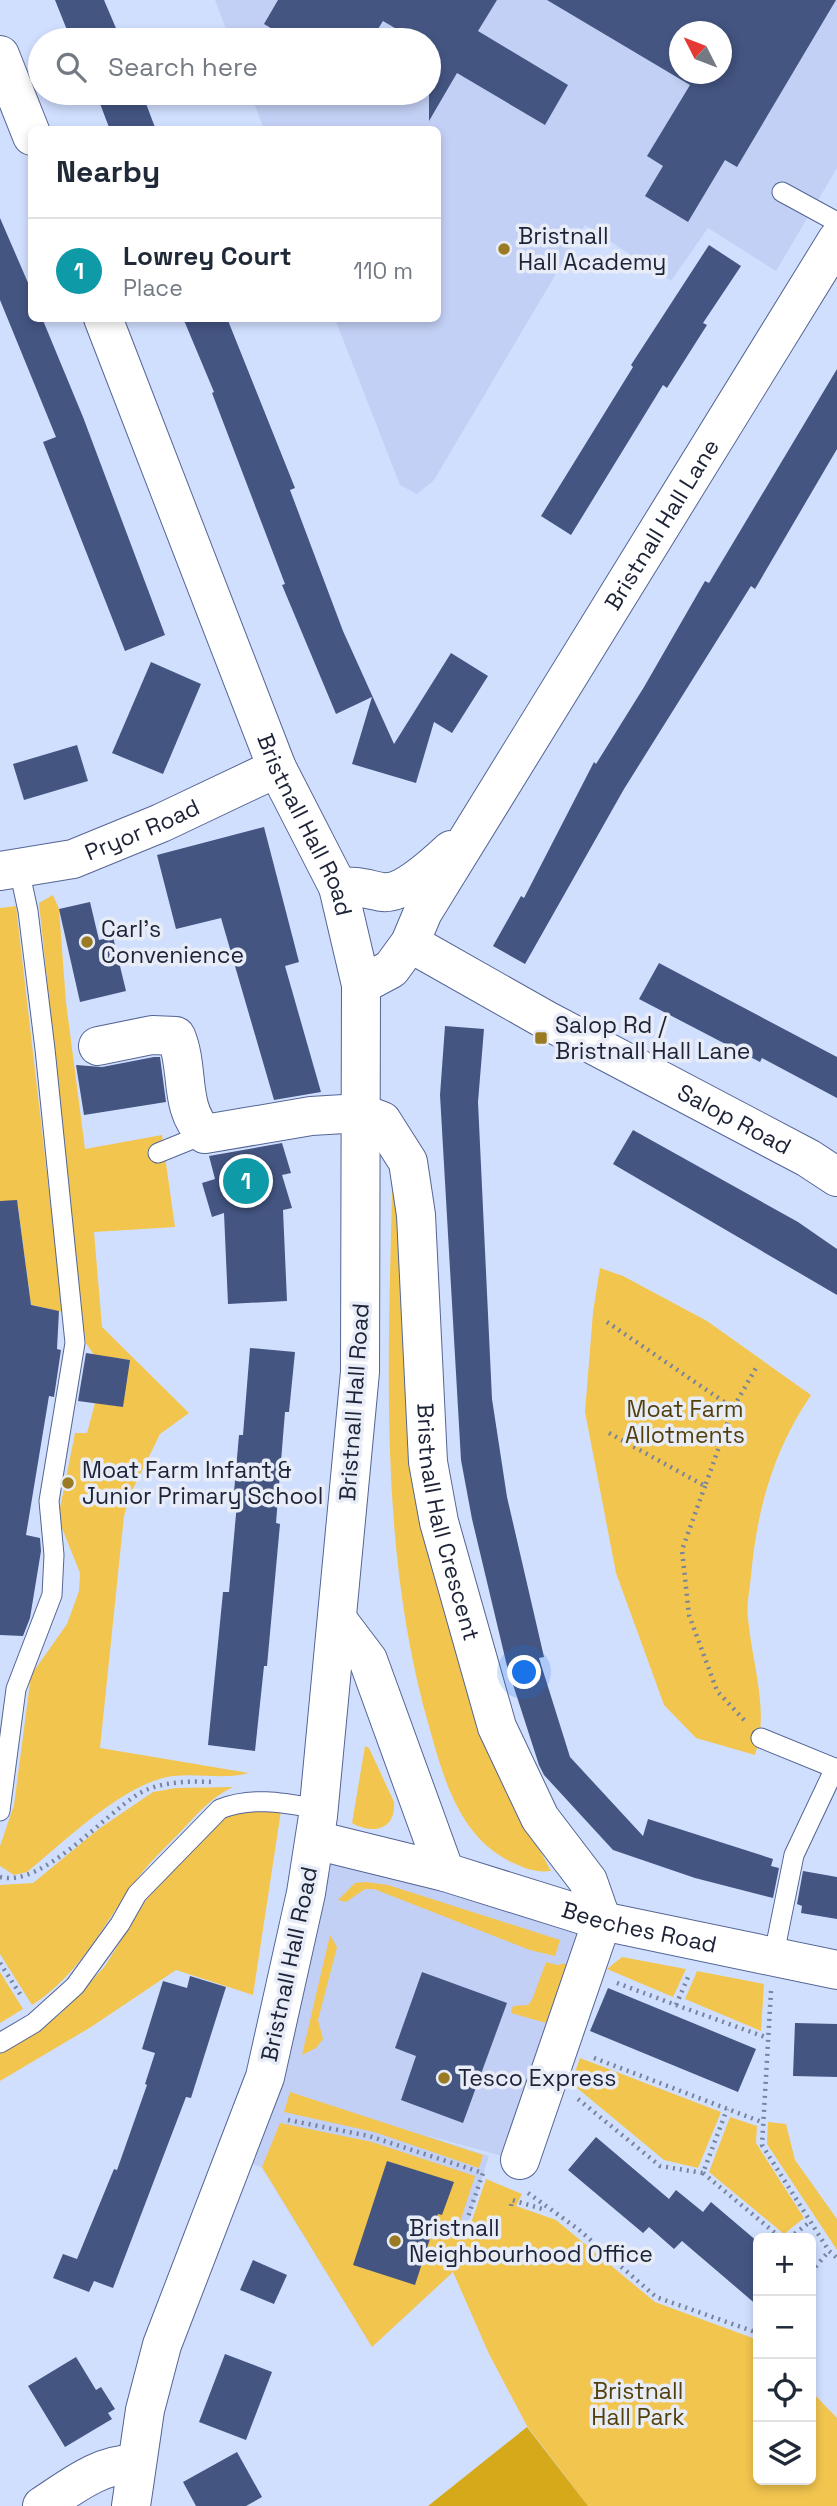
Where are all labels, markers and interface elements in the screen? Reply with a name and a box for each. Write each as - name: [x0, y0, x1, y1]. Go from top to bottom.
- north arrow: [669, 21, 732, 84]
- search box: [28, 28, 441, 105]
- icon: search: [52, 48, 90, 86]
- text: Search here: [108, 50, 258, 84]
- text: Nearby: [56, 152, 160, 191]
- place label: Bristnall Hall Academy: [518, 221, 666, 277]
- text: Lowrey Court: [123, 239, 292, 273]
- marker: Bristnall Hall Academy: [496, 241, 512, 257]
- text: 1: [74, 256, 84, 286]
- text: 110 m: [353, 256, 413, 286]
- text: Place: [123, 273, 183, 303]
- street label: Bristnall Hall Lane: [598, 433, 726, 616]
- street label: Bristnall Hall Road: [250, 729, 359, 919]
- street label: Pryor Road: [80, 792, 204, 868]
- place label: Carl's Convenience: [101, 914, 244, 970]
- marker: Carl's Convenience: [79, 934, 95, 950]
- place label: Salop Rd / Bristnall Hall Lane: [555, 1010, 750, 1066]
- marker: Salop Rd / Bristnall Hall Lane: [533, 1030, 549, 1046]
- street label: Salop Road: [672, 1077, 796, 1161]
- pin: 1: [223, 1155, 269, 1207]
- street label: Bristnall Hall Road: [332, 1302, 376, 1502]
- park label: Moat Farm Allotments: [625, 1394, 745, 1450]
- street label: Bristnall Hall Crescent: [410, 1402, 487, 1644]
- place label: Moat Farm Infant & Junior Primary School: [82, 1455, 323, 1511]
- marker: Moat Farm Infant & Junior Primary School: [60, 1475, 76, 1491]
- your location: [507, 1655, 541, 1689]
- street label: Bristnall Hall Road: [254, 1864, 324, 2064]
- street label: Beeches Road: [558, 1894, 719, 1960]
- place label: Tesco Express: [458, 2063, 616, 2093]
- marker: Tesco Express: [436, 2070, 452, 2086]
- place label: Bristnall Neighbourhood Office: [409, 2213, 653, 2269]
- marker: Bristnall Neighbourhood Office: [387, 2233, 403, 2249]
- map controls: [753, 2233, 816, 2485]
- button: +: [753, 2233, 816, 2296]
- button: −: [753, 2296, 816, 2359]
- button: locate: [753, 2359, 816, 2422]
- park label: Bristnall Hall Park: [591, 2376, 685, 2432]
- button: layers: [753, 2422, 816, 2485]

